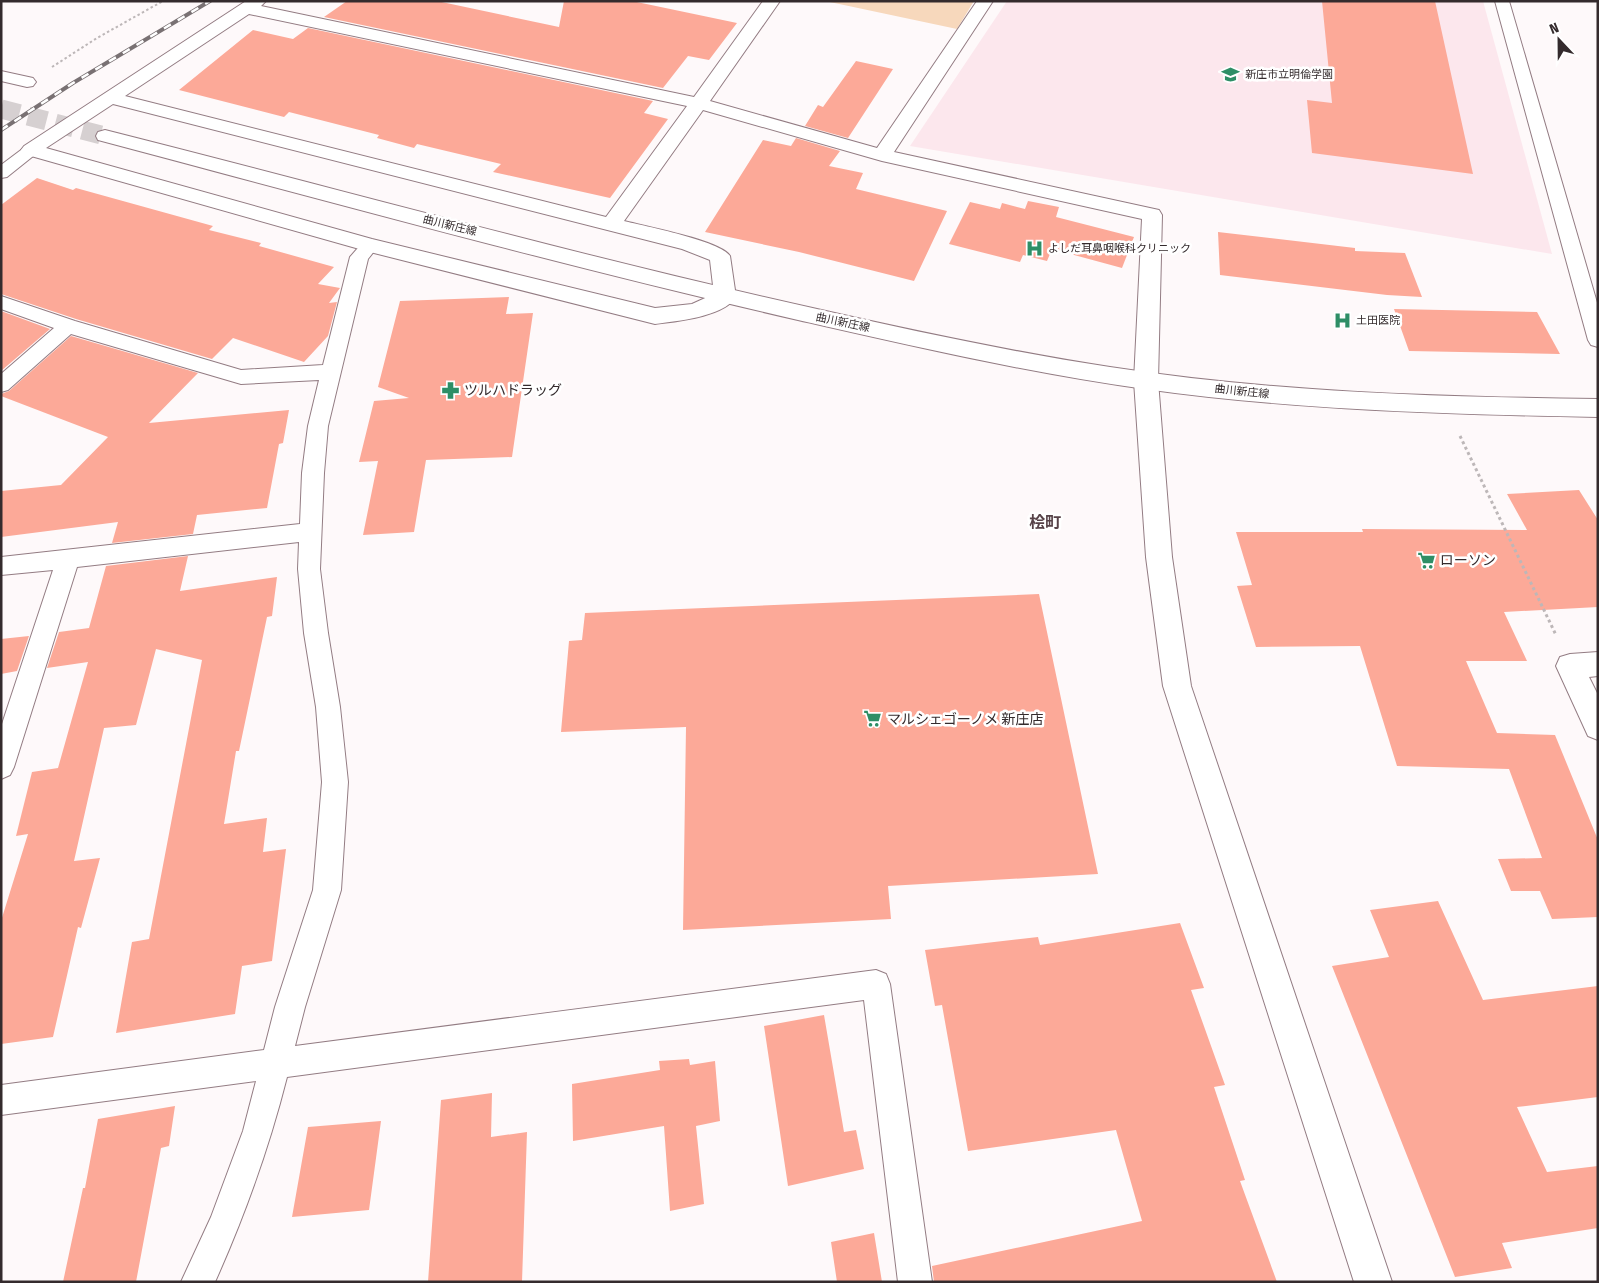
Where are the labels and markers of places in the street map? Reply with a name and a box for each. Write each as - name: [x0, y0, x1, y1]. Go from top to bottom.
- school or university icon: 新庄市立明倫学園: [1221, 64, 1241, 84]
- place label: 新庄市立明倫学園: [1245, 68, 1333, 81]
- hospital icon: よしだ耳鼻咽喉科クリニック: [1024, 238, 1044, 258]
- place label: よしだ耳鼻咽喉科クリニック: [1048, 242, 1191, 255]
- hospital icon: 土田医院: [1332, 310, 1352, 330]
- place label: 土田医院: [1356, 314, 1400, 327]
- pharmacy icon: ツルハドラッグ: [440, 380, 460, 400]
- place label: ツルハドラッグ: [464, 382, 562, 399]
- supermarket icon: ローソン: [1416, 550, 1436, 570]
- place label: ローソン: [1440, 552, 1496, 569]
- supermarket icon: マルシェゴーノメ 新庄店: [863, 709, 883, 729]
- place label: マルシェゴーノメ 新庄店: [887, 711, 1043, 728]

